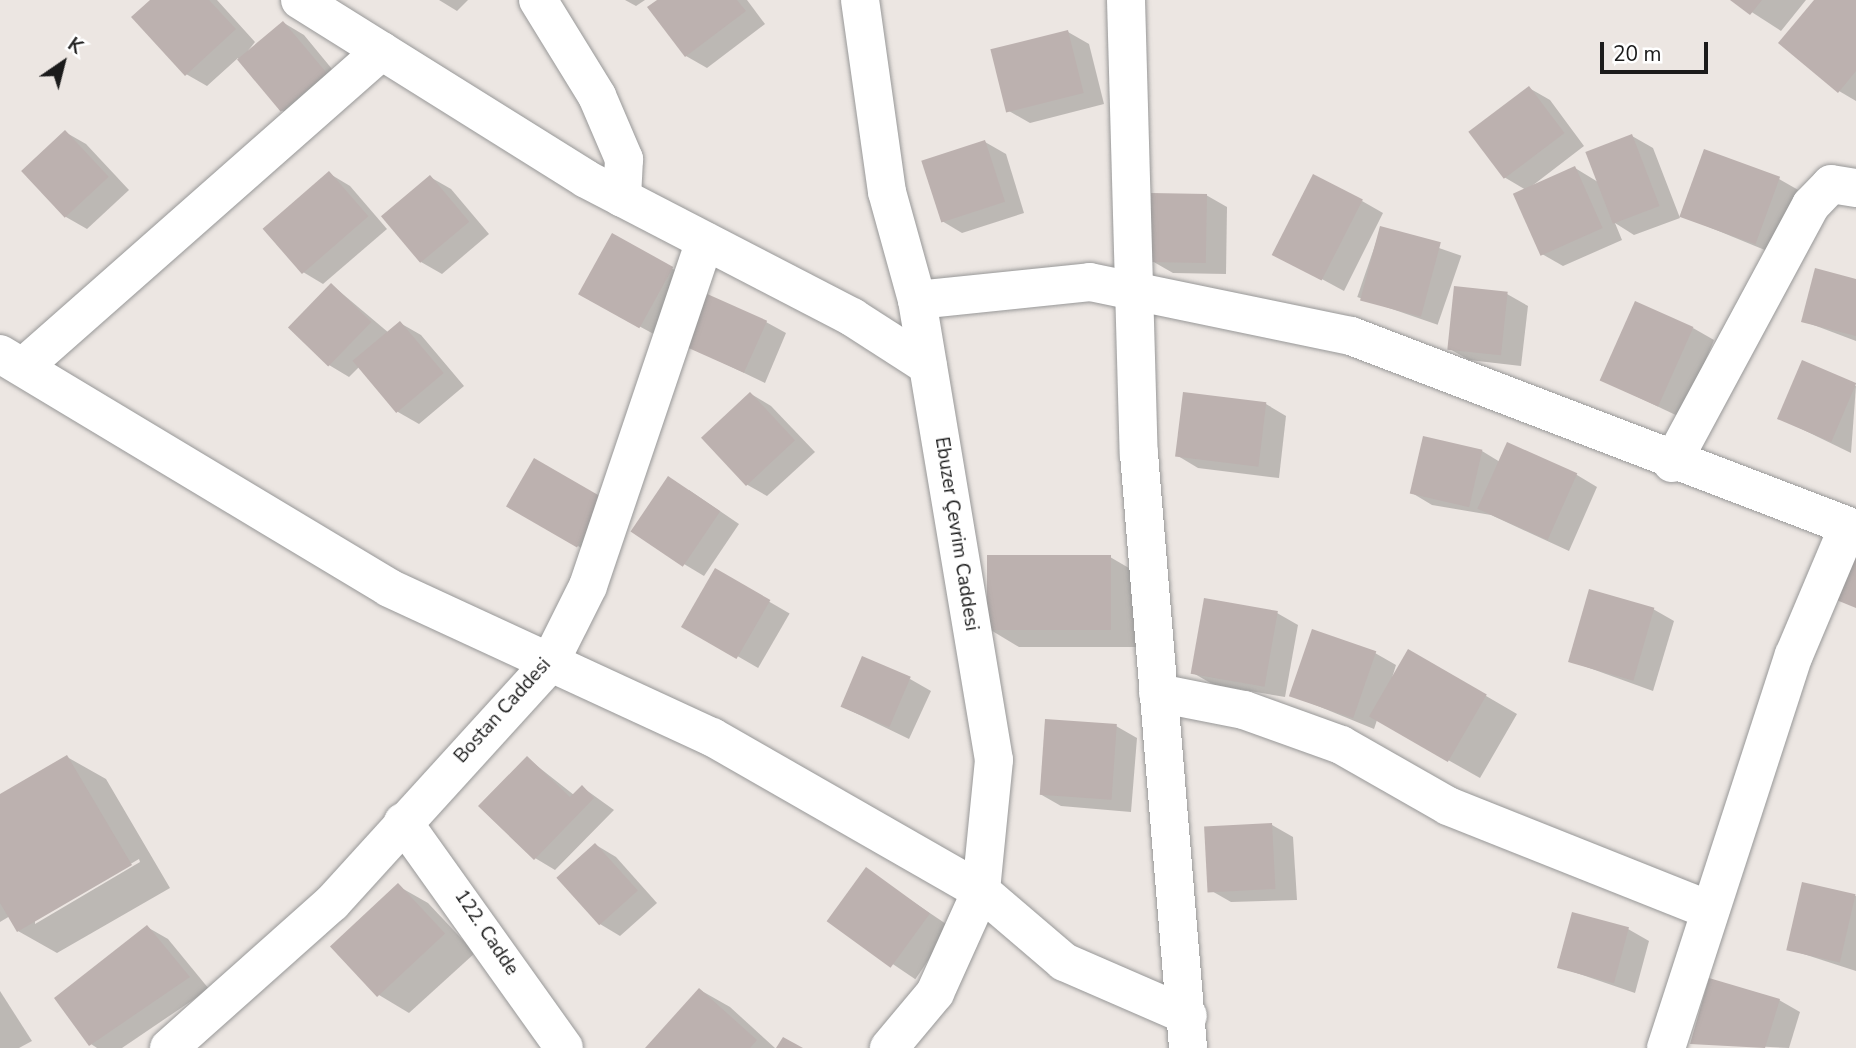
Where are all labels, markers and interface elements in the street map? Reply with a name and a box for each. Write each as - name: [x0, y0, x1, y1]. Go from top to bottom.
- north arrow: [28, 28, 98, 98]
- scale bar: [1604, 28, 1713, 72]
- text: K: [62, 32, 88, 60]
- text: 20 m: [1613, 40, 1662, 68]
- street label: Ebuzer Çevrim Caddesi: [929, 436, 983, 632]
- street label: Bostan Caddesi: [450, 654, 556, 768]
- street label: 122. Cadde: [449, 886, 523, 980]

